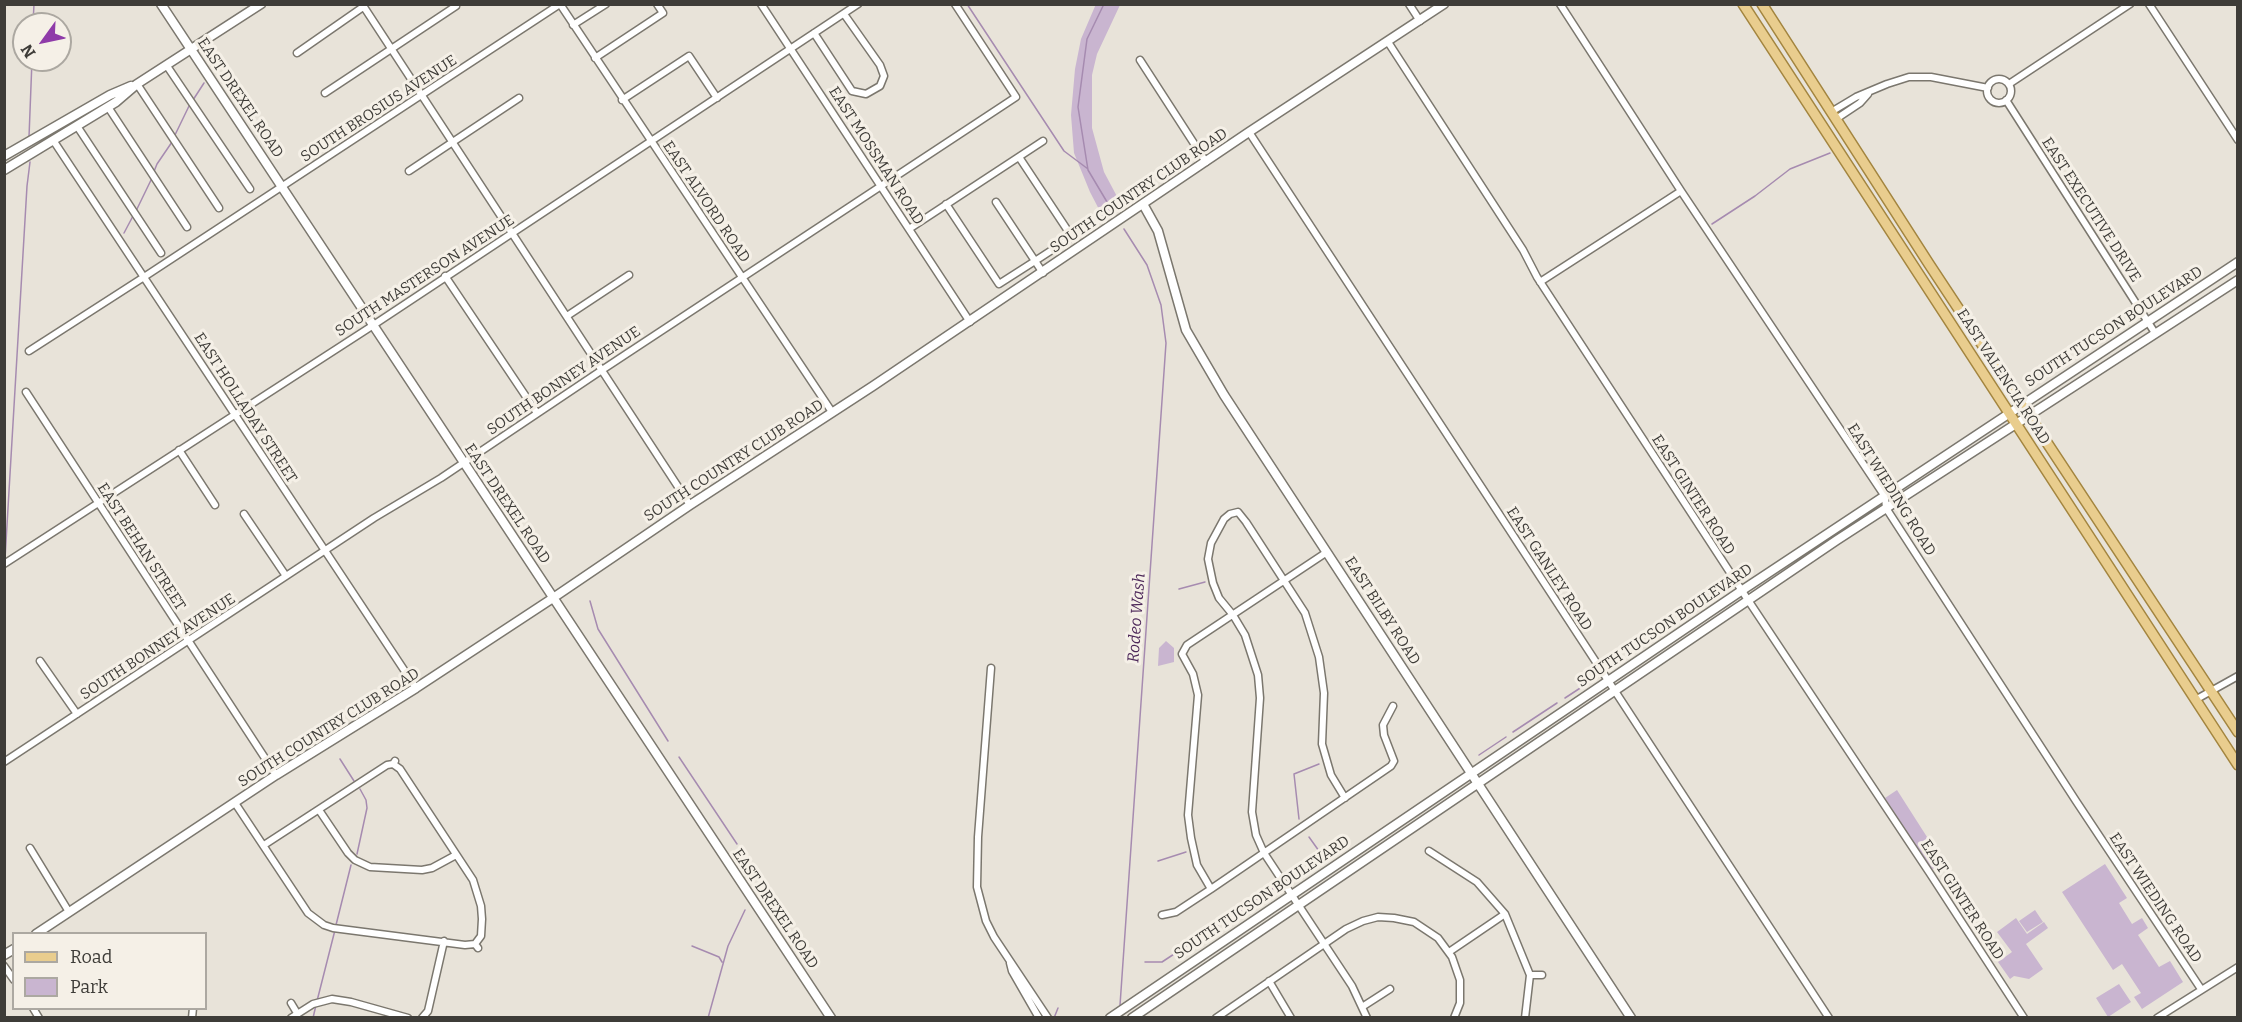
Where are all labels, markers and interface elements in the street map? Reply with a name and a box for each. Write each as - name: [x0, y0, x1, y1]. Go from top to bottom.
- north arrow: [12, 12, 72, 72]
- street label: EAST DREXEL ROAD: [193, 35, 287, 161]
- text: N: [17, 41, 39, 61]
- street label: SOUTH BROSIUS AVENUE: [298, 52, 460, 166]
- street label: EAST MOSSMAN ROAD: [825, 84, 927, 228]
- street label: SOUTH COUNTRY CLUB ROAD: [1047, 125, 1231, 257]
- street label: EAST EXECUTIVE DRIVE: [2038, 134, 2144, 286]
- street label: EAST ALVORD ROAD: [659, 138, 753, 266]
- street label: SOUTH MASTERSON AVENUE: [332, 211, 518, 341]
- street label: SOUTH TUCSON BOULEVARD: [2022, 263, 2206, 391]
- street label: EAST VALENCIA ROAD: [1952, 306, 2054, 448]
- street label: SOUTH BONNEY AVENUE: [484, 323, 644, 439]
- street label: EAST HOLLADAY STREET: [190, 330, 300, 486]
- street label: SOUTH COUNTRY CLUB ROAD: [641, 396, 827, 526]
- street label: EAST WIEDING ROAD: [1843, 421, 1939, 559]
- street label: EAST GINTER ROAD: [1647, 432, 1739, 558]
- street label: EAST DREXEL ROAD: [460, 441, 554, 567]
- street label: EAST BEHAN STREET: [93, 480, 189, 614]
- street label: EAST GANLEY ROAD: [1502, 504, 1596, 634]
- street label: EAST BILBY ROAD: [1340, 554, 1424, 668]
- street label: SOUTH TUCSON BOULEVARD: [1574, 560, 1756, 692]
- water label: Rodeo Wash: [1124, 573, 1150, 663]
- street label: SOUTH BONNEY AVENUE: [77, 590, 239, 704]
- street label: SOUTH COUNTRY CLUB ROAD: [235, 665, 423, 791]
- street label: EAST WIEDING ROAD: [2105, 830, 2205, 966]
- street label: SOUTH TUCSON BOULEVARD: [1171, 832, 1353, 964]
- street label: EAST GINTER ROAD: [1916, 837, 2008, 963]
- street label: EAST DREXEL ROAD: [728, 846, 822, 972]
- legend: [12, 932, 207, 1010]
- text: Road: [70, 946, 112, 968]
- text: Park: [70, 976, 108, 998]

